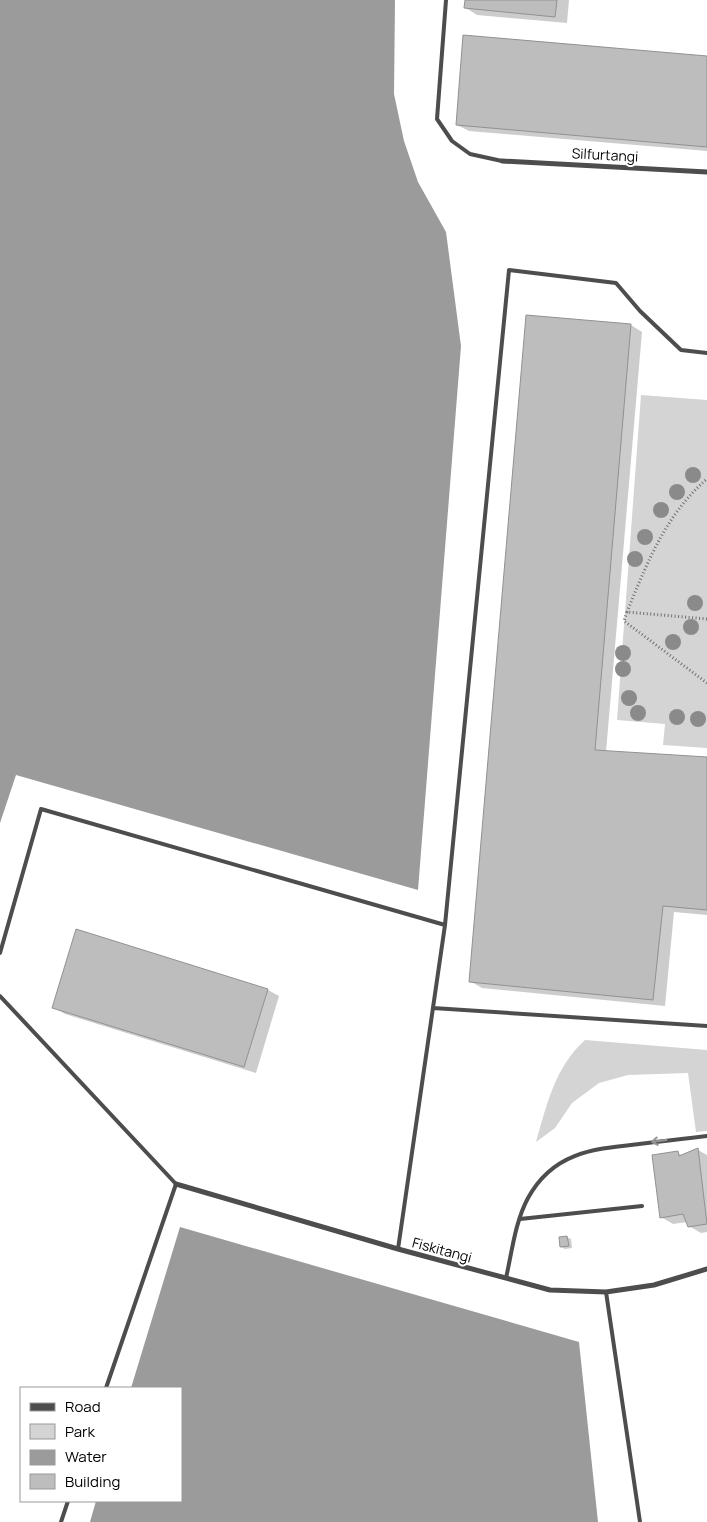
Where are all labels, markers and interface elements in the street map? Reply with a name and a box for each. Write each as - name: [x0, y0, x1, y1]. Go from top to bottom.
- street label: Silfurtangi: [571, 143, 639, 166]
- one-way arrow: [651, 1136, 667, 1146]
- street label: Fiskitangi: [410, 1232, 474, 1267]
- legend: [20, 1387, 182, 1502]
- text: Road: [65, 1396, 101, 1417]
- text: Park: [65, 1421, 95, 1442]
- text: Water: [65, 1446, 107, 1467]
- text: Building: [65, 1471, 120, 1492]

